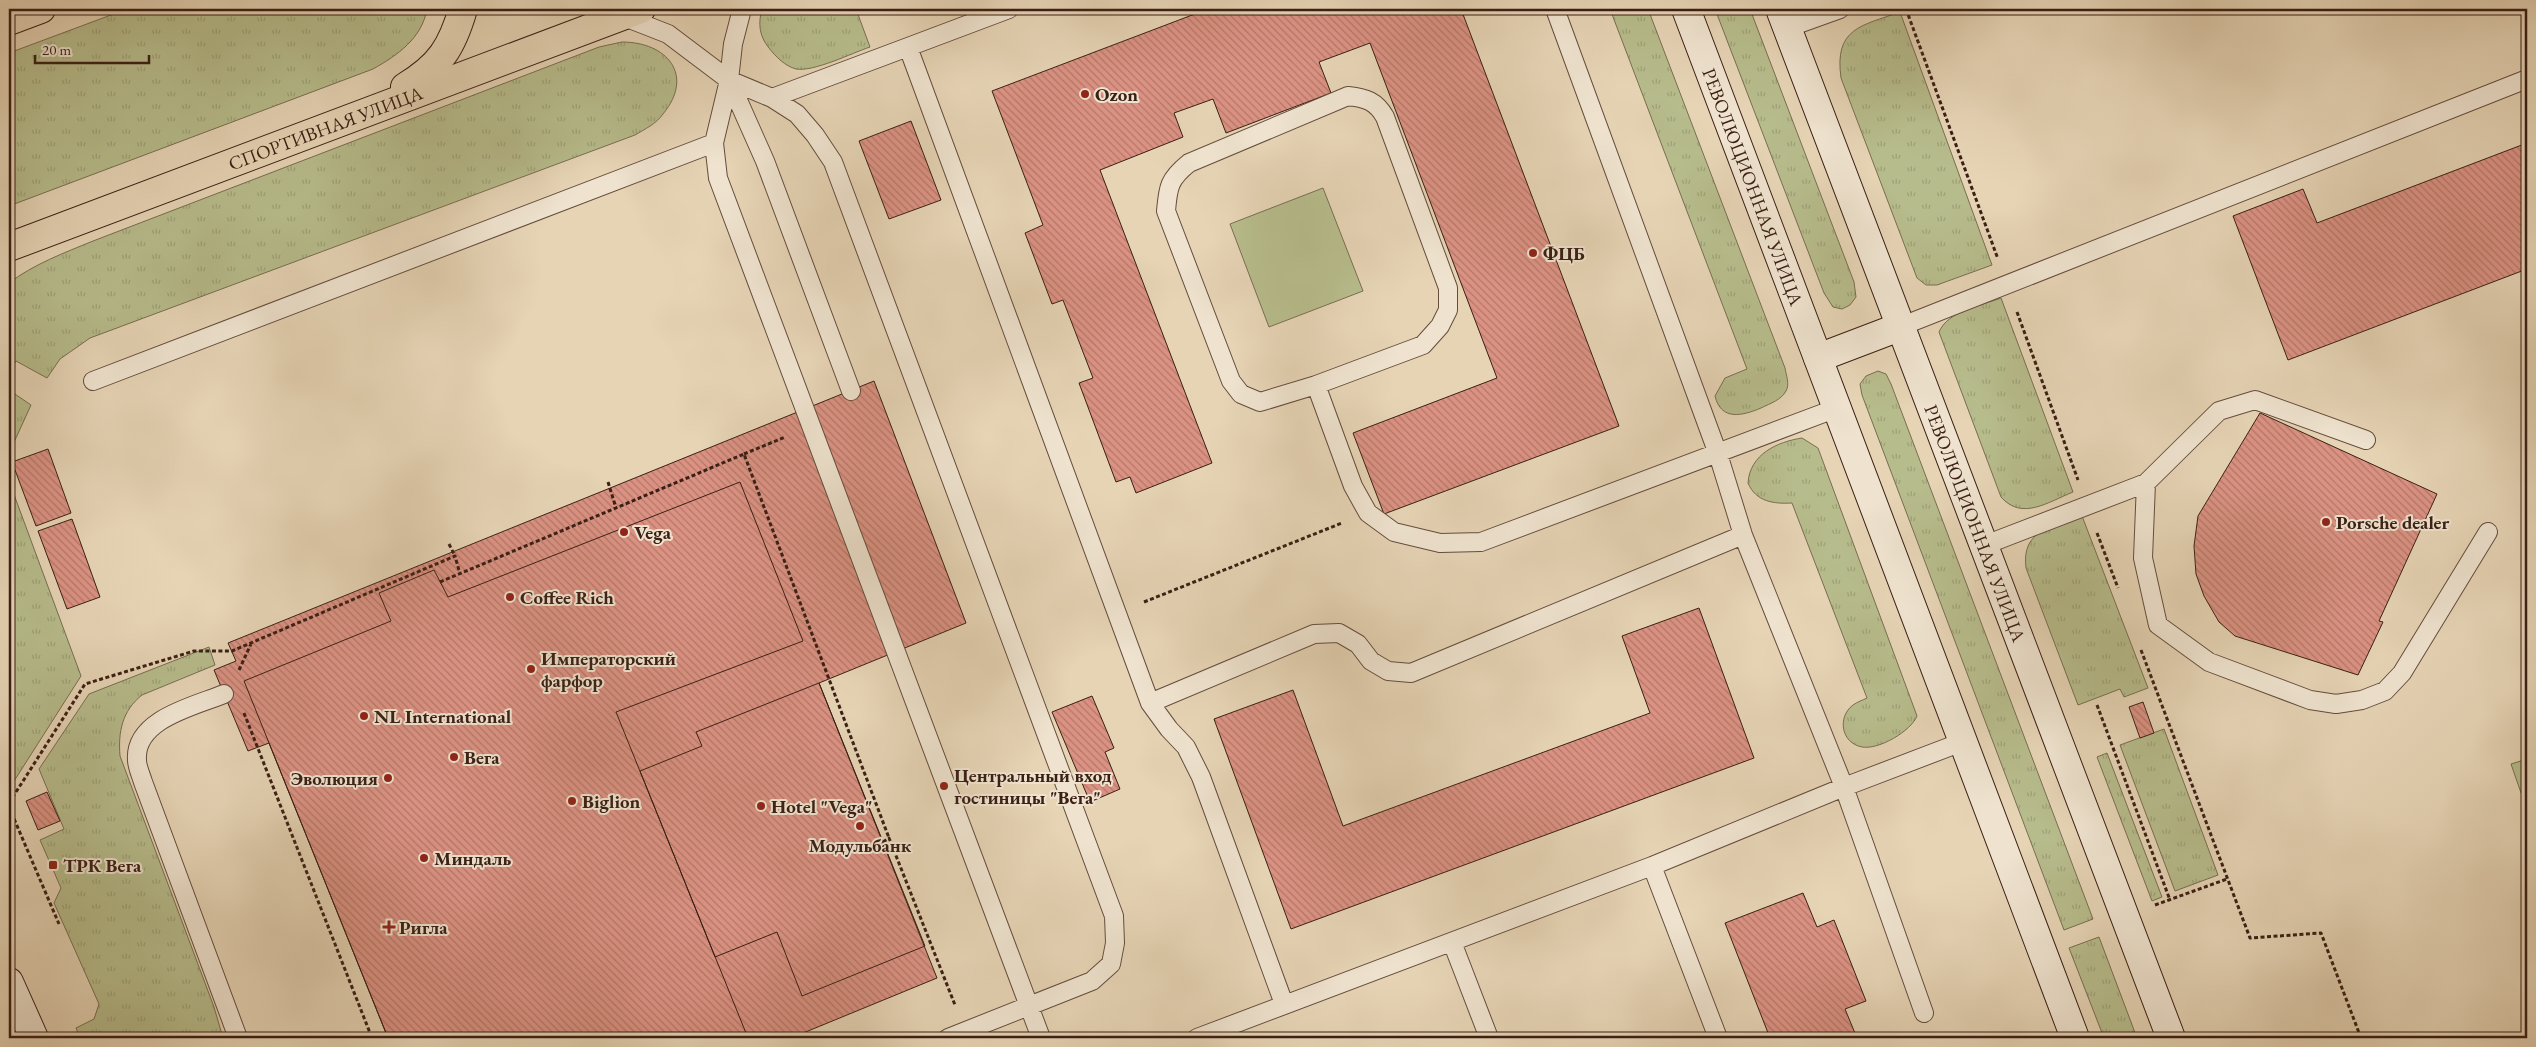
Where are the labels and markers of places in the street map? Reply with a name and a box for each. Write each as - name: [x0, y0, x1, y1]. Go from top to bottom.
- place label: Ozon: [1095, 82, 1138, 107]
- marker: Ozon: [1079, 88, 1091, 100]
- place label: ФЦБ: [1543, 241, 1585, 266]
- marker: ФЦБ: [1527, 247, 1539, 259]
- place label: Porsche dealer: [2336, 510, 2449, 535]
- marker: Porsche dealer: [2320, 516, 2332, 528]
- place label: Vega: [634, 520, 672, 545]
- marker: Vega: [618, 526, 630, 538]
- place label: Coffee Rich: [520, 585, 614, 610]
- marker: Coffee Rich: [504, 591, 516, 603]
- place label: Императорский фарфор: [541, 646, 676, 693]
- marker: Императорский фарфор: [525, 663, 537, 675]
- place label: NL International: [374, 704, 512, 729]
- marker: NL International: [358, 710, 370, 722]
- place label: Вега: [464, 745, 500, 770]
- marker: Вега: [448, 751, 460, 763]
- place label: Центральный вход гостиницы "Вега": [954, 763, 1112, 810]
- place label: Эволюция: [290, 766, 378, 791]
- marker: Эволюция: [382, 772, 394, 784]
- marker: Центральный вход гостиницы "Вега": [938, 780, 950, 792]
- place label: Biglion: [582, 789, 641, 814]
- place label: Hotel "Vega": [771, 794, 873, 819]
- marker: Biglion: [566, 795, 578, 807]
- marker: Hotel "Vega": [755, 800, 767, 812]
- marker: Модульбанк: [854, 820, 866, 832]
- place label: Модульбанк: [809, 833, 912, 858]
- place label: Миндаль: [434, 846, 511, 871]
- marker: Миндаль: [418, 852, 430, 864]
- place label: ТРК Вега: [63, 853, 142, 878]
- marker: ТРК Вега: [47, 859, 59, 871]
- place label: Ригла: [399, 915, 448, 940]
- marker: Ригла: [383, 921, 395, 933]

